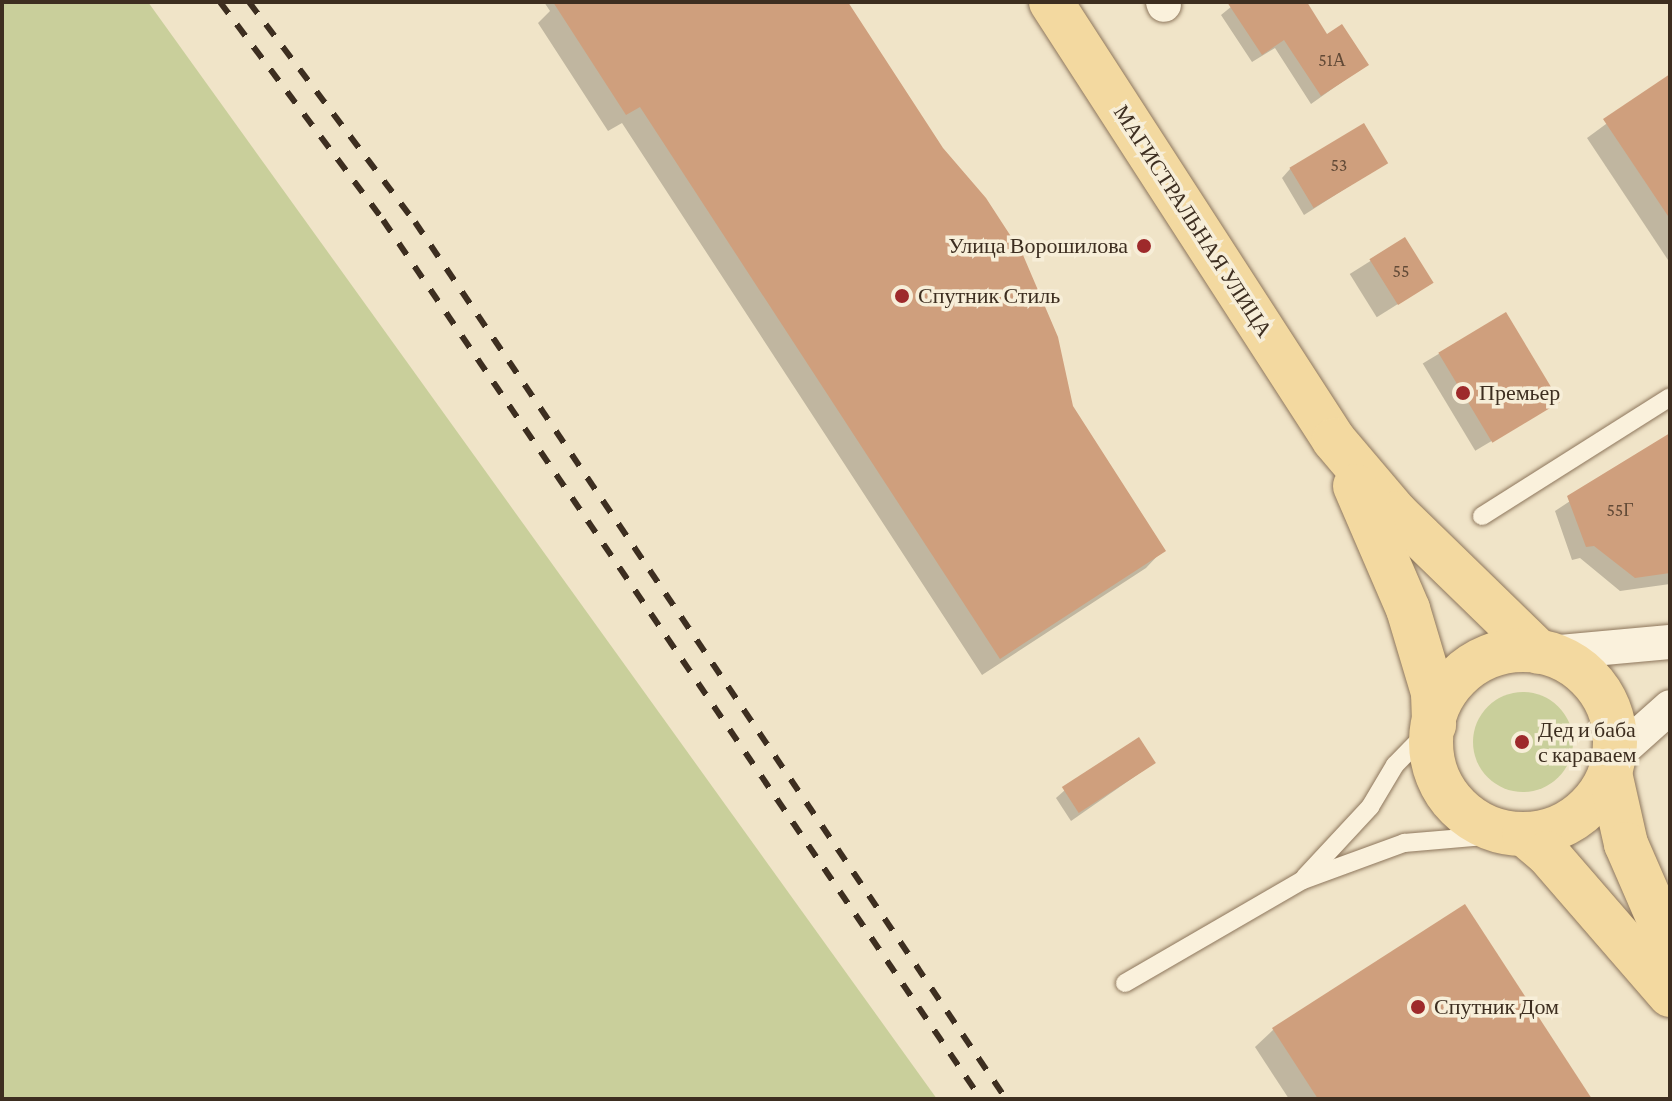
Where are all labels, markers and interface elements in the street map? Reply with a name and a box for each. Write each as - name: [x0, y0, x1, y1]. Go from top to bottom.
- house number: 51А: [1318, 49, 1346, 71]
- street label: МАГИСТРАЛЬНАЯ УЛИЦА: [1108, 100, 1278, 342]
- house number: 53: [1331, 154, 1347, 176]
- place label: Улица Ворошилова: [948, 233, 1128, 259]
- marker: Улица Ворошилова: [1135, 237, 1153, 255]
- house number: 55: [1393, 260, 1409, 282]
- place label: Спутник Стиль: [918, 283, 1060, 309]
- marker: Спутник Стиль: [893, 287, 911, 305]
- place label: Премьер: [1479, 380, 1560, 406]
- marker: Премьер: [1454, 384, 1472, 402]
- house number: 55Г: [1606, 499, 1634, 521]
- place label: Дед и баба с караваем: [1538, 716, 1636, 768]
- marker: Дед и баба с караваем: [1513, 733, 1531, 751]
- place label: Спутник Дом: [1434, 994, 1559, 1020]
- marker: Спутник Дом: [1409, 998, 1427, 1016]

